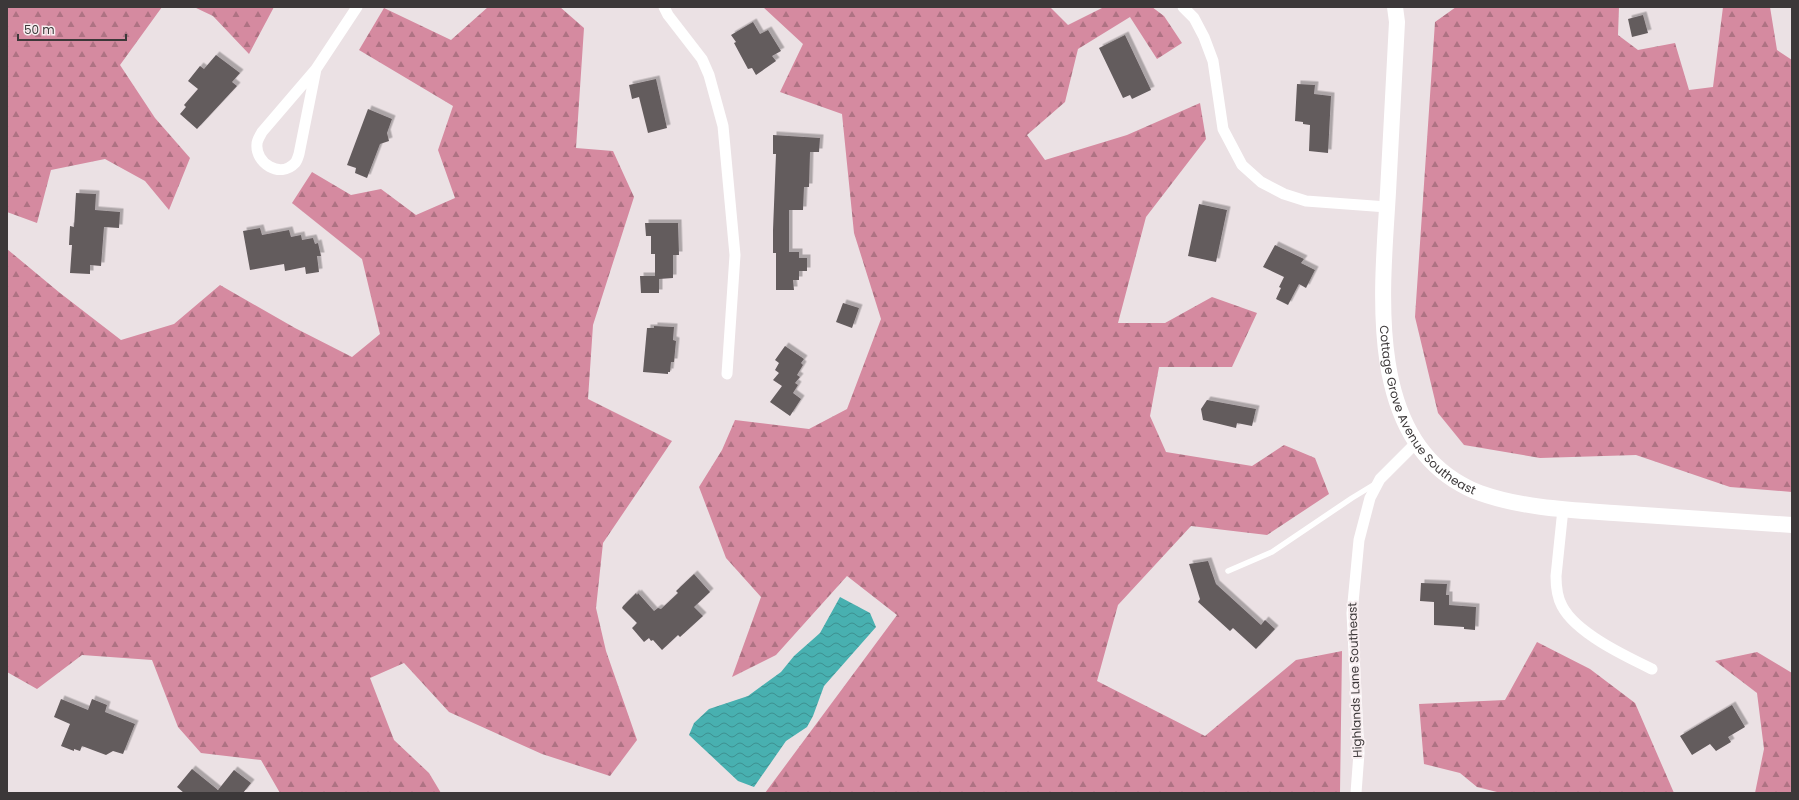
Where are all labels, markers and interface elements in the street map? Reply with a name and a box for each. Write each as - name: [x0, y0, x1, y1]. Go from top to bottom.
- scale bar: [18, 16, 126, 42]
- text: 50 m: [24, 21, 55, 38]
- street label: Cottage Grove Avenue Southeast: [1376, 325, 1479, 499]
- street label: Highlands Lane Southeast: [1343, 602, 1366, 758]

